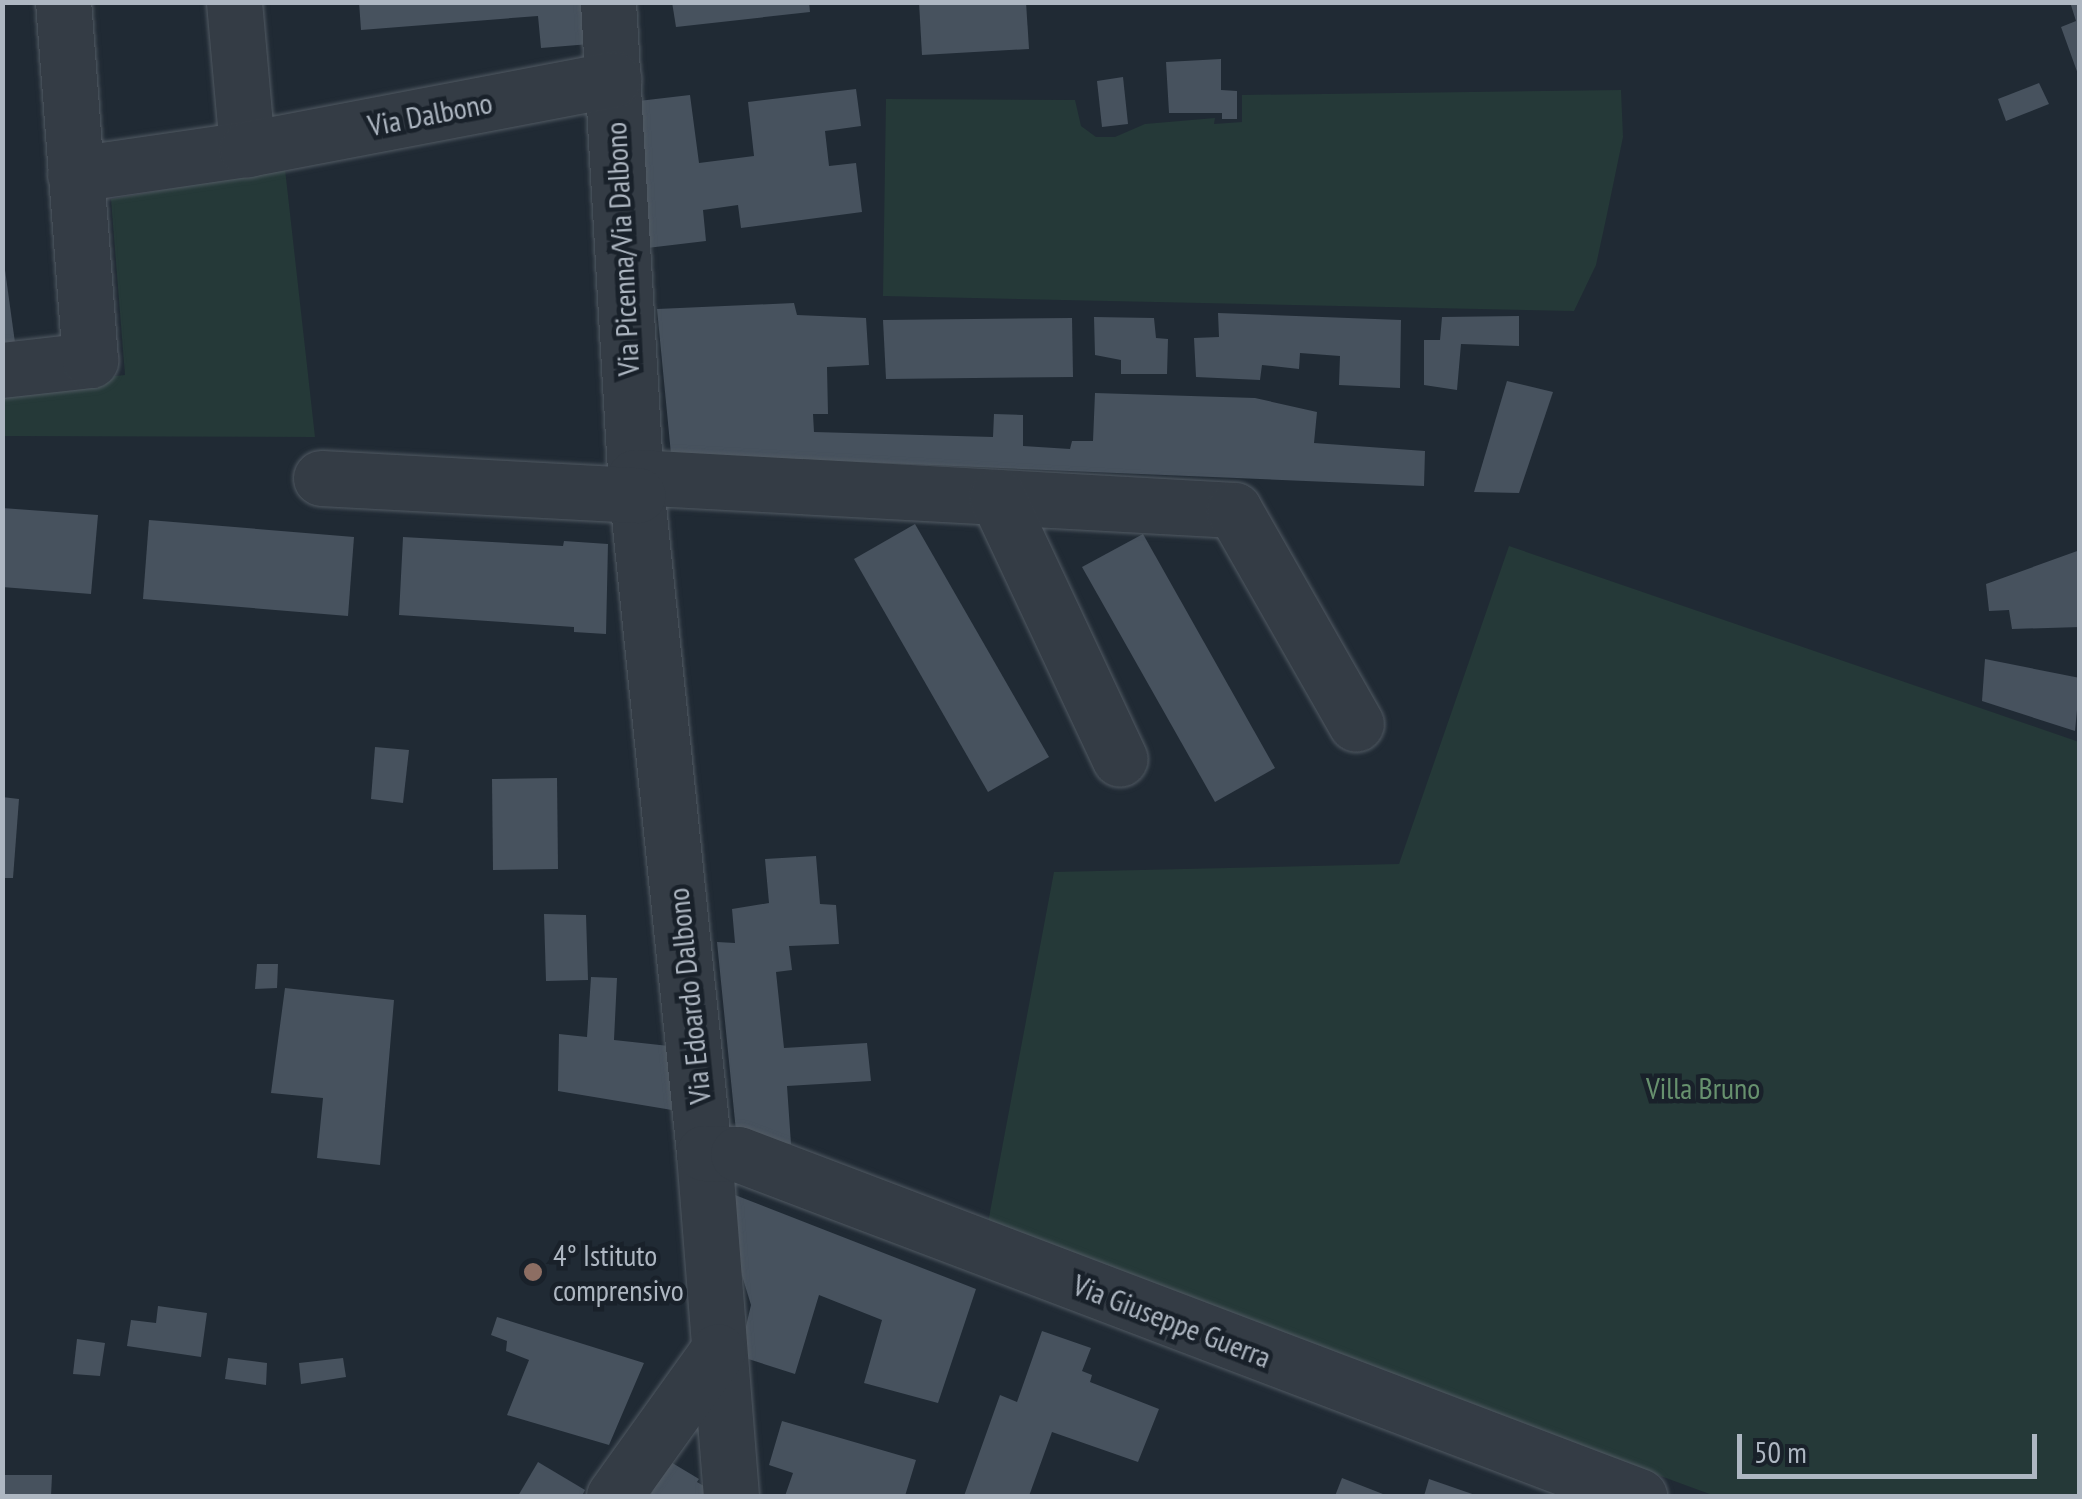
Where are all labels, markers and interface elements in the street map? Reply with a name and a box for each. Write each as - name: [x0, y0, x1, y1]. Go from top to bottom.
- street label: Via Dalbono: [365, 84, 495, 144]
- street label: Via Picenna/Via Dalbono: [597, 121, 647, 377]
- street label: Via Edoardo Dalbono: [660, 886, 718, 1106]
- park label: Villa Bruno: [1646, 1070, 1760, 1106]
- place label: 4° Istituto comprensivo: [553, 1237, 684, 1308]
- marker: 4° Istituto comprensivo: [522, 1261, 544, 1283]
- street label: Via Giuseppe Guerra: [1068, 1267, 1276, 1375]
- scale bar: [1742, 1414, 2042, 1476]
- text: 50 m: [1754, 1432, 1807, 1471]

